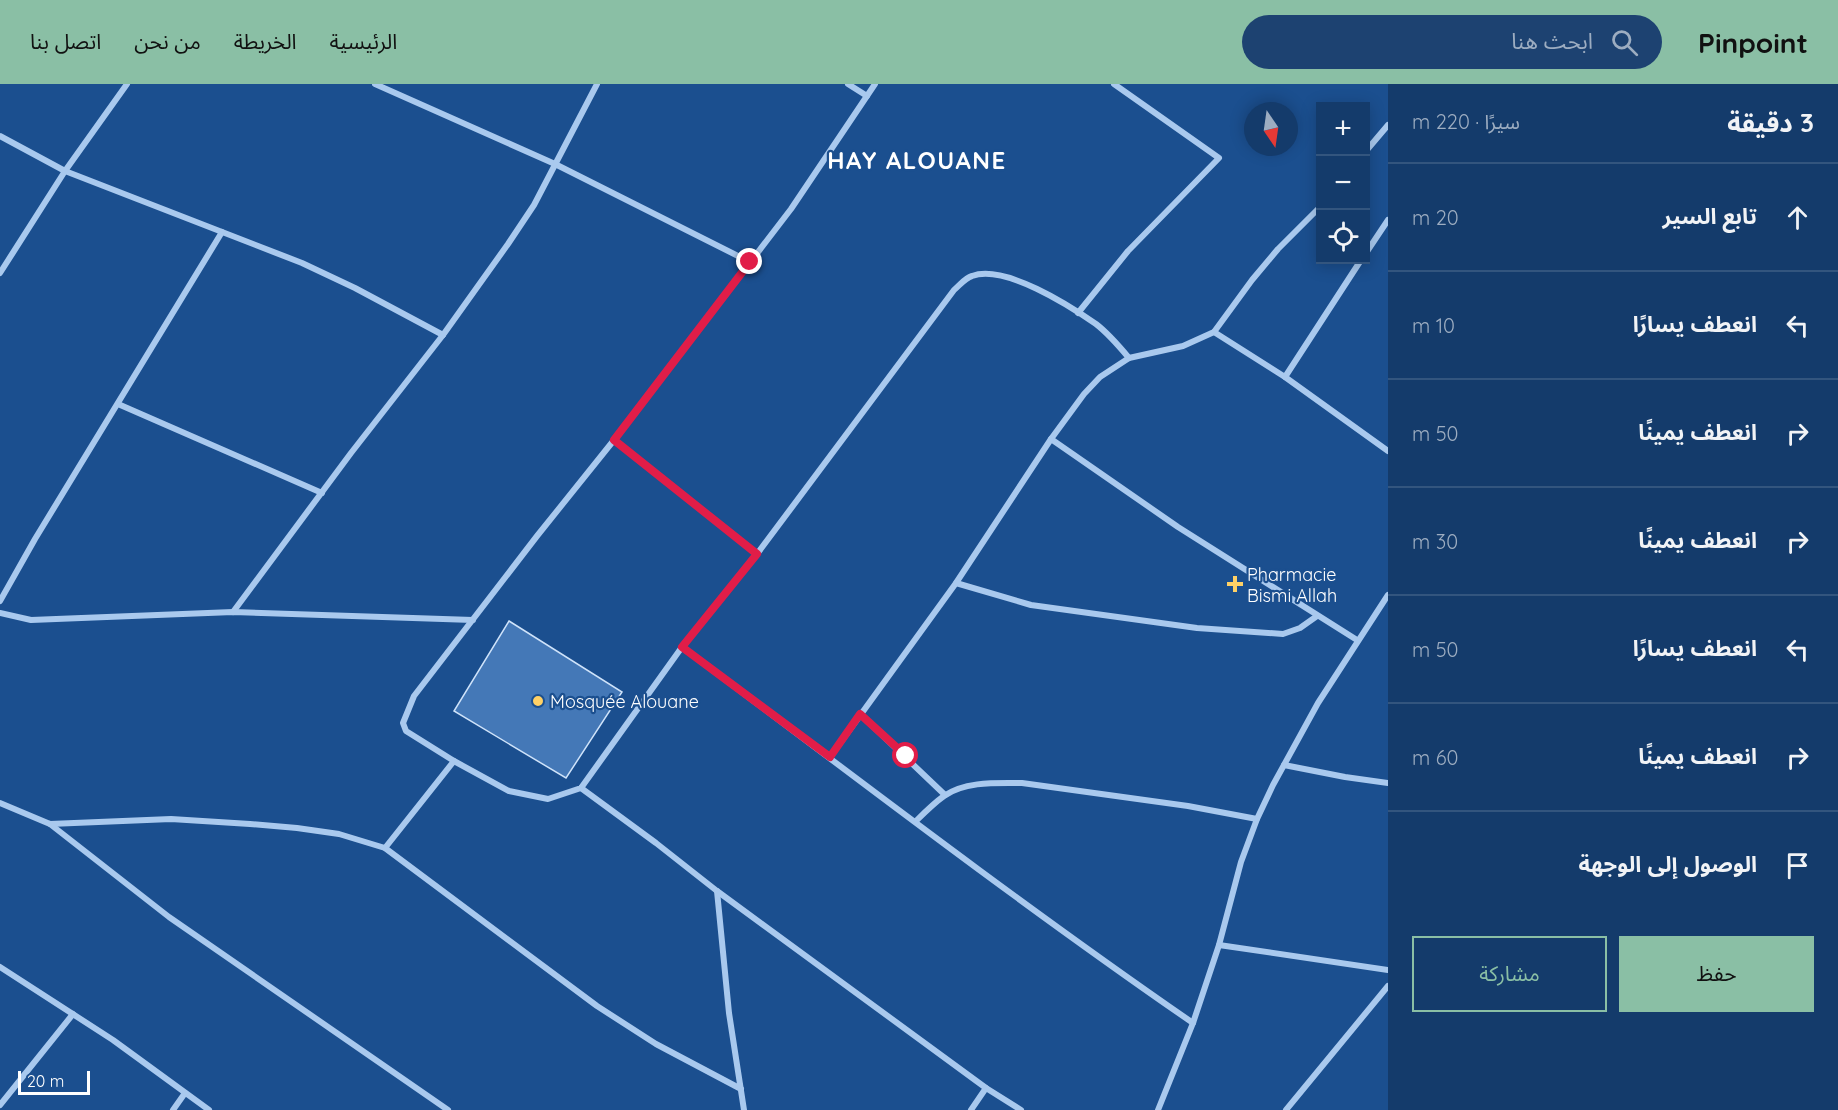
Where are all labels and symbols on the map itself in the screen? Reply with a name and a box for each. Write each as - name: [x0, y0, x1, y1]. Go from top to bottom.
- north arrow: [1244, 102, 1298, 156]
- district label: HAY ALOUANE: [827, 145, 1007, 175]
- route end: [736, 248, 762, 274]
- place label: Pharmacie Bismi Allah: [1247, 563, 1337, 607]
- marker: Pharmacie Bismi Allah: [1228, 577, 1242, 591]
- place label: Mosquée Alouane: [550, 690, 699, 713]
- marker: Mosquée Alouane: [531, 694, 545, 708]
- route start: [892, 742, 918, 768]
- scale bar: [18, 1068, 90, 1096]

